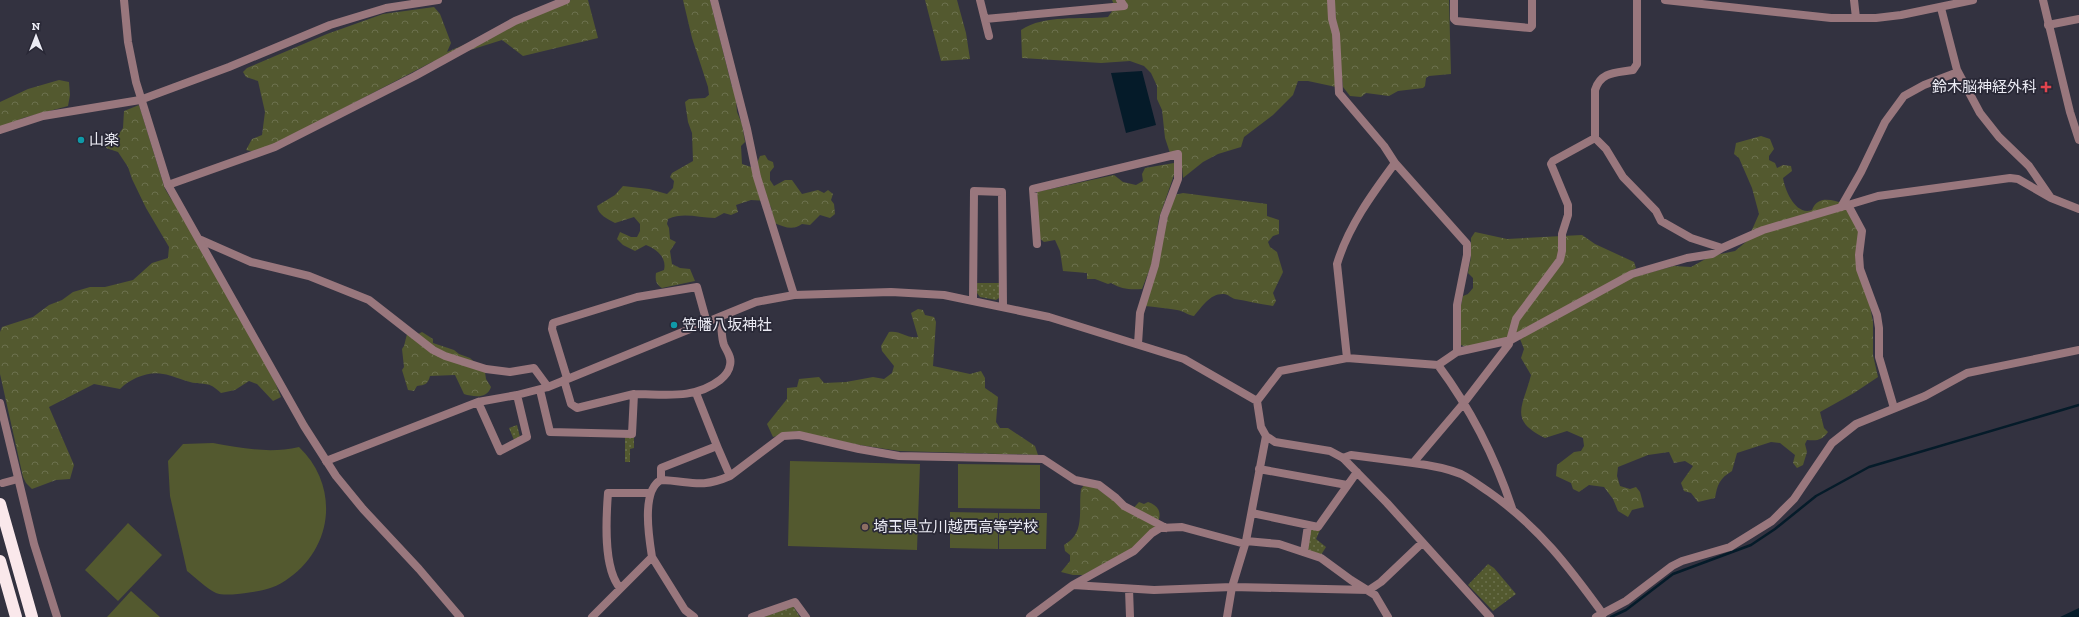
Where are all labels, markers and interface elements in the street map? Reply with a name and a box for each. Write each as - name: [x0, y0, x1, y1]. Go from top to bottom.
- north arrow: [16, 16, 56, 56]
- text: N: [32, 20, 41, 33]
- place label: 鈴木脳神経外科: [1932, 78, 2037, 96]
- marker: 鈴木脳神経外科: [2040, 81, 2052, 93]
- place label: 山楽: [89, 131, 119, 149]
- marker: 山楽: [76, 135, 86, 145]
- place label: 笠幡八坂神社: [682, 316, 772, 334]
- marker: 笠幡八坂神社: [669, 320, 679, 330]
- place label: 埼玉県立川越西高等学校: [873, 518, 1038, 536]
- marker: 埼玉県立川越西高等学校: [860, 522, 870, 532]

